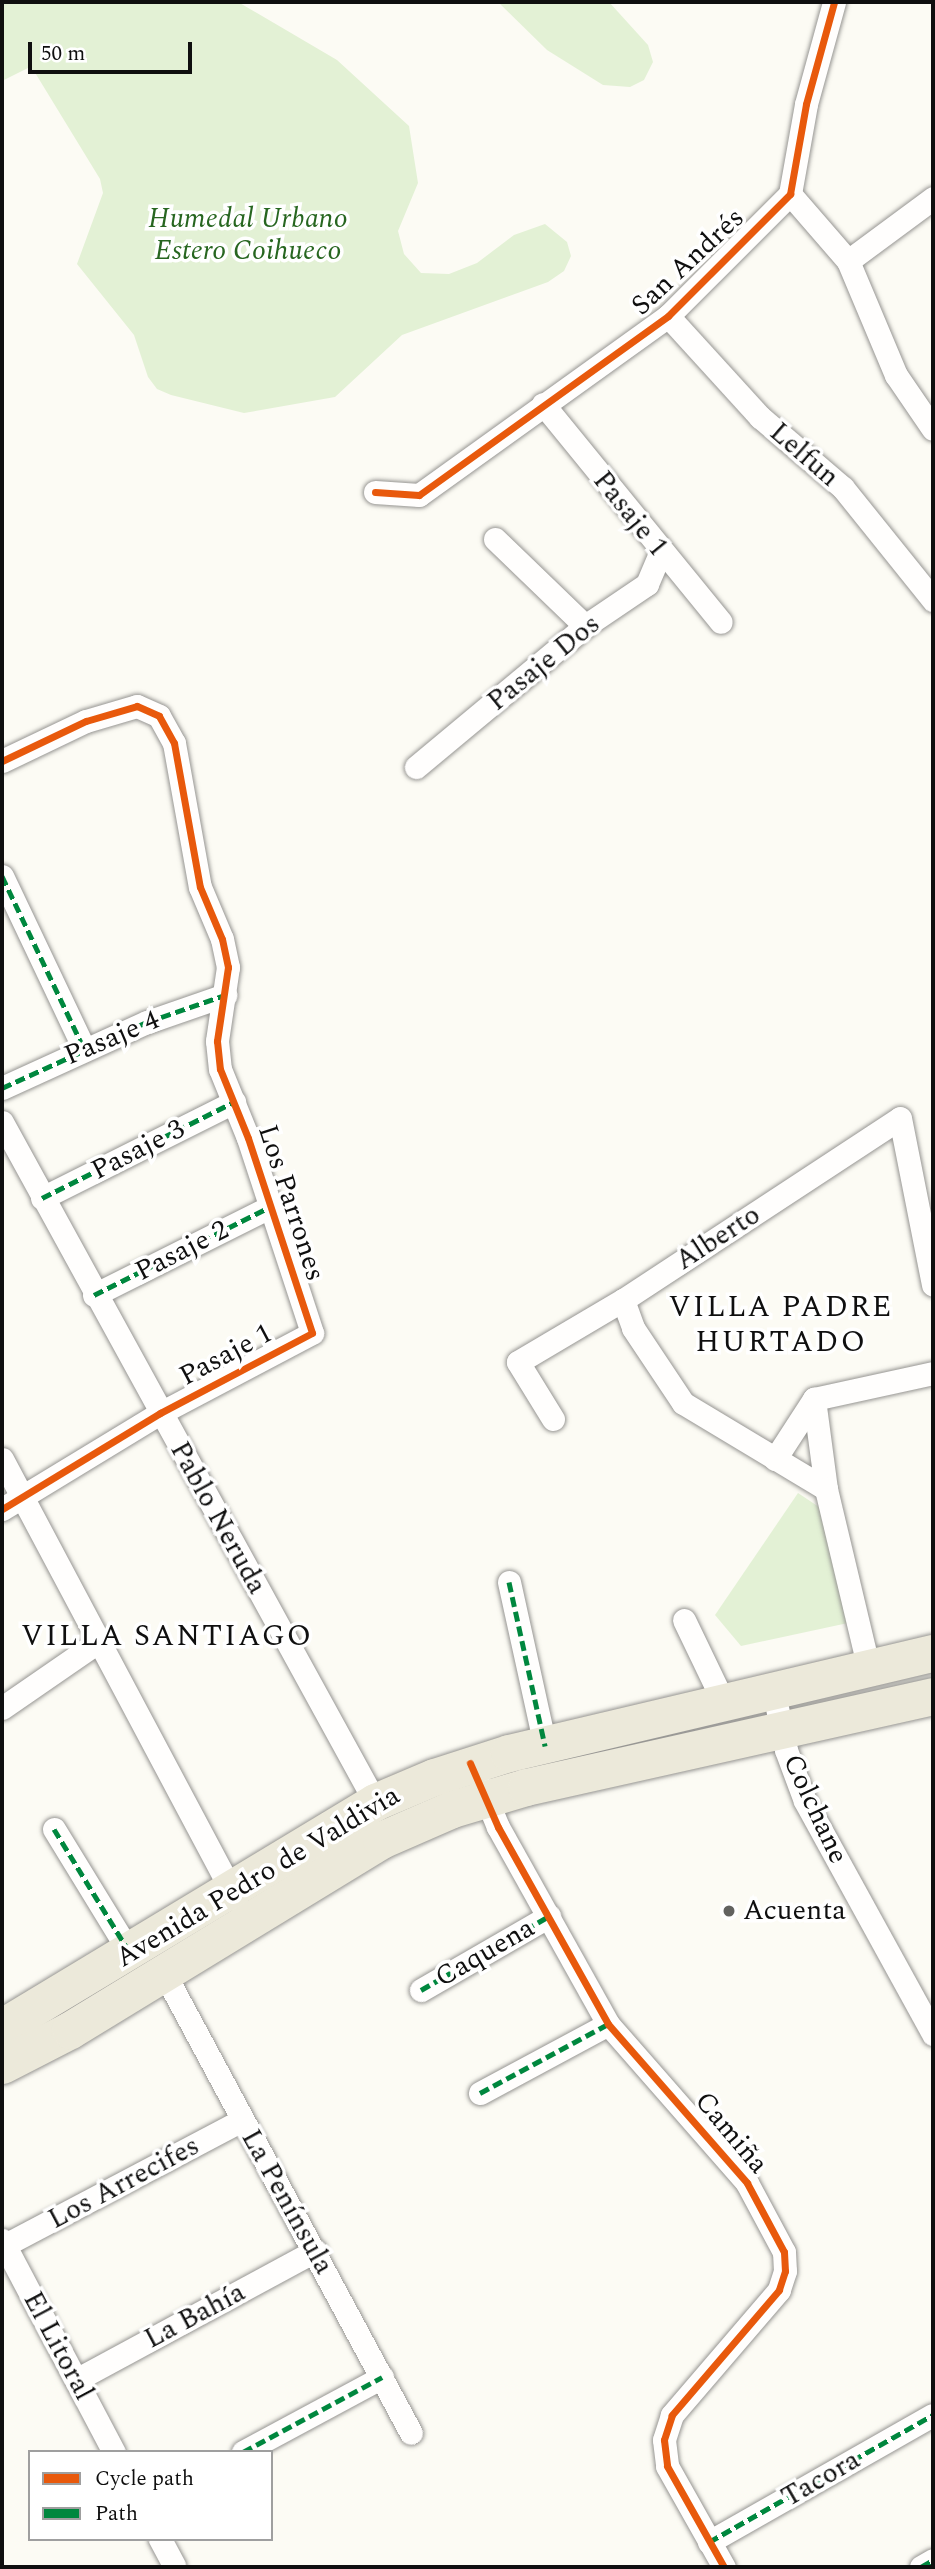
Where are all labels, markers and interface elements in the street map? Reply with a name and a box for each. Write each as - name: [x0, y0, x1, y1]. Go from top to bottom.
- scale bar: [32, 28, 196, 72]
- text: 50 m: [41, 38, 85, 70]
- street label: San Andrés: [625, 201, 751, 323]
- park label: Humedal Urbano Estero Coihueco: [148, 202, 348, 268]
- street label: Lelfun: [762, 416, 846, 494]
- street label: Pasaje 1: [585, 465, 675, 563]
- street label: Pasaje Dos: [481, 607, 607, 719]
- street label: Pasaje 4: [59, 1003, 165, 1073]
- street label: Pasaje 3: [86, 1112, 190, 1188]
- street label: Los Parrones: [250, 1121, 332, 1285]
- street label: Alberto: [669, 1198, 767, 1278]
- street label: Pasaje 2: [130, 1213, 234, 1289]
- district label: VILLA PADRE HURTADO: [670, 1289, 892, 1360]
- street label: Pasaje 1: [174, 1317, 278, 1393]
- street label: Pablo Neruda: [162, 1436, 274, 1600]
- district label: VILLA SANTIAGO: [23, 1618, 311, 1654]
- street label: Colchane: [775, 1749, 855, 1869]
- street label: Avenida Pedro de Valdivia: [110, 1779, 406, 1975]
- place label: Acuenta: [743, 1894, 846, 1928]
- marker: Acuenta: [721, 1903, 737, 1919]
- street label: Caquena: [430, 1911, 540, 1995]
- street label: Camiña: [687, 2085, 775, 2181]
- street label: La Península: [233, 2124, 341, 2280]
- street label: Los Arrecifes: [43, 2129, 205, 2237]
- street label: La Bahía: [139, 2276, 251, 2356]
- street label: El Litoral: [15, 2286, 101, 2406]
- street label: Tacora: [776, 2443, 866, 2515]
- legend: [28, 2450, 273, 2541]
- text: Cycle path: [95, 2463, 194, 2495]
- text: Path: [95, 2498, 138, 2530]

